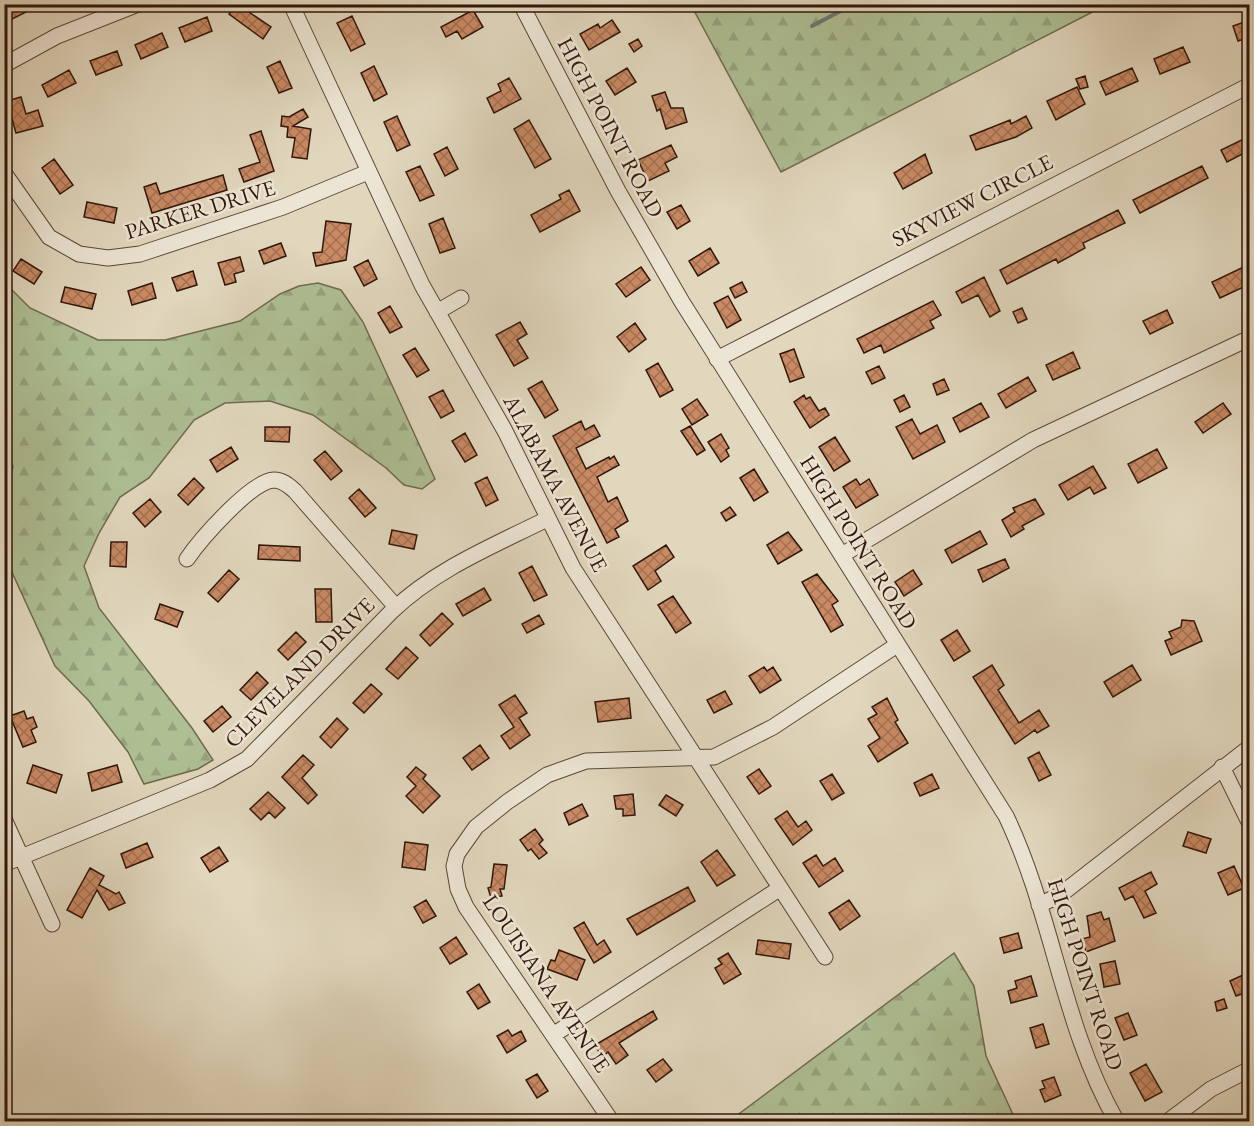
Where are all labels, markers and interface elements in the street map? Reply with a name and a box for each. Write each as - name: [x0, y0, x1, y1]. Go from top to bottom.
- street label: HIGH POINT ROAD: [551, 32, 670, 222]
- street label: SKYVIEW CIRCLE: [887, 147, 1058, 254]
- street label: PARKER DRIVE: [122, 173, 279, 246]
- street label: ALABAMA AVENUE: [496, 389, 614, 577]
- street label: HIGH POINT ROAD: [793, 450, 924, 635]
- street label: CLEVELAND DRIVE: [218, 591, 381, 754]
- street label: HIGH POINT ROAD: [1041, 874, 1130, 1074]
- street label: LOUISIANA AVENUE: [476, 889, 617, 1078]

